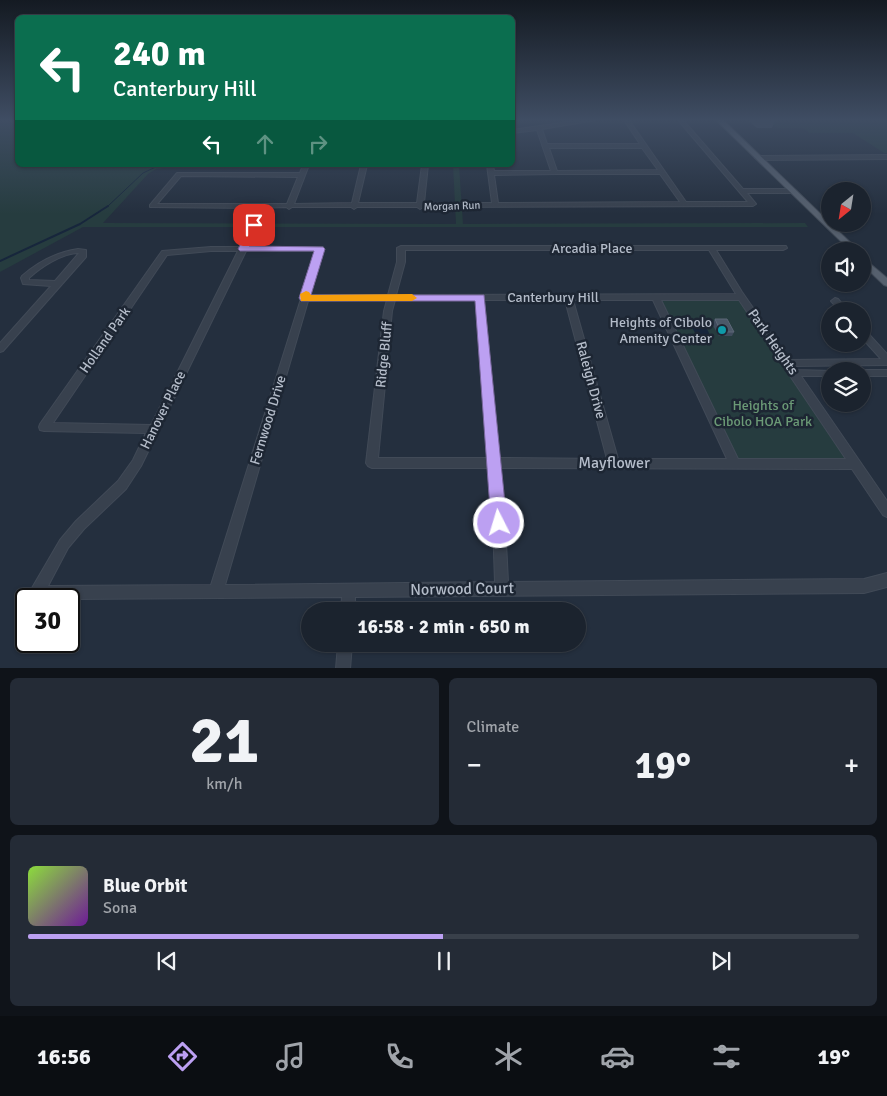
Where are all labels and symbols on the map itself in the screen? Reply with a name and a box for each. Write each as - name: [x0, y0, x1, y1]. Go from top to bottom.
- north arrow: [821, 182, 871, 232]
- street label: Morgan Run: [423, 199, 481, 213]
- pin: [233, 204, 275, 246]
- street label: Arcadia Place: [551, 240, 633, 257]
- street label: Canterbury Hill: [507, 289, 599, 306]
- street label: Holland Park: [76, 304, 134, 376]
- street label: Park Heights: [744, 306, 802, 378]
- place label: Heights of Cibolo Amenity Center: [610, 314, 713, 347]
- street label: Ridge Bluff: [372, 320, 396, 389]
- marker: Heights of Cibolo Amenity Center: [716, 324, 728, 336]
- street label: Raleigh Drive: [572, 339, 610, 421]
- street label: Hanover Place: [137, 368, 189, 452]
- street label: Fernwood Drive: [246, 373, 290, 467]
- park label: Heights of Cibolo HOA Park: [714, 397, 812, 430]
- street label: Mayflower: [578, 453, 650, 473]
- position arrow: [472, 496, 524, 548]
- street label: Norwood Court: [410, 578, 514, 600]
- speed limit sign: 30: [15, 588, 80, 653]

